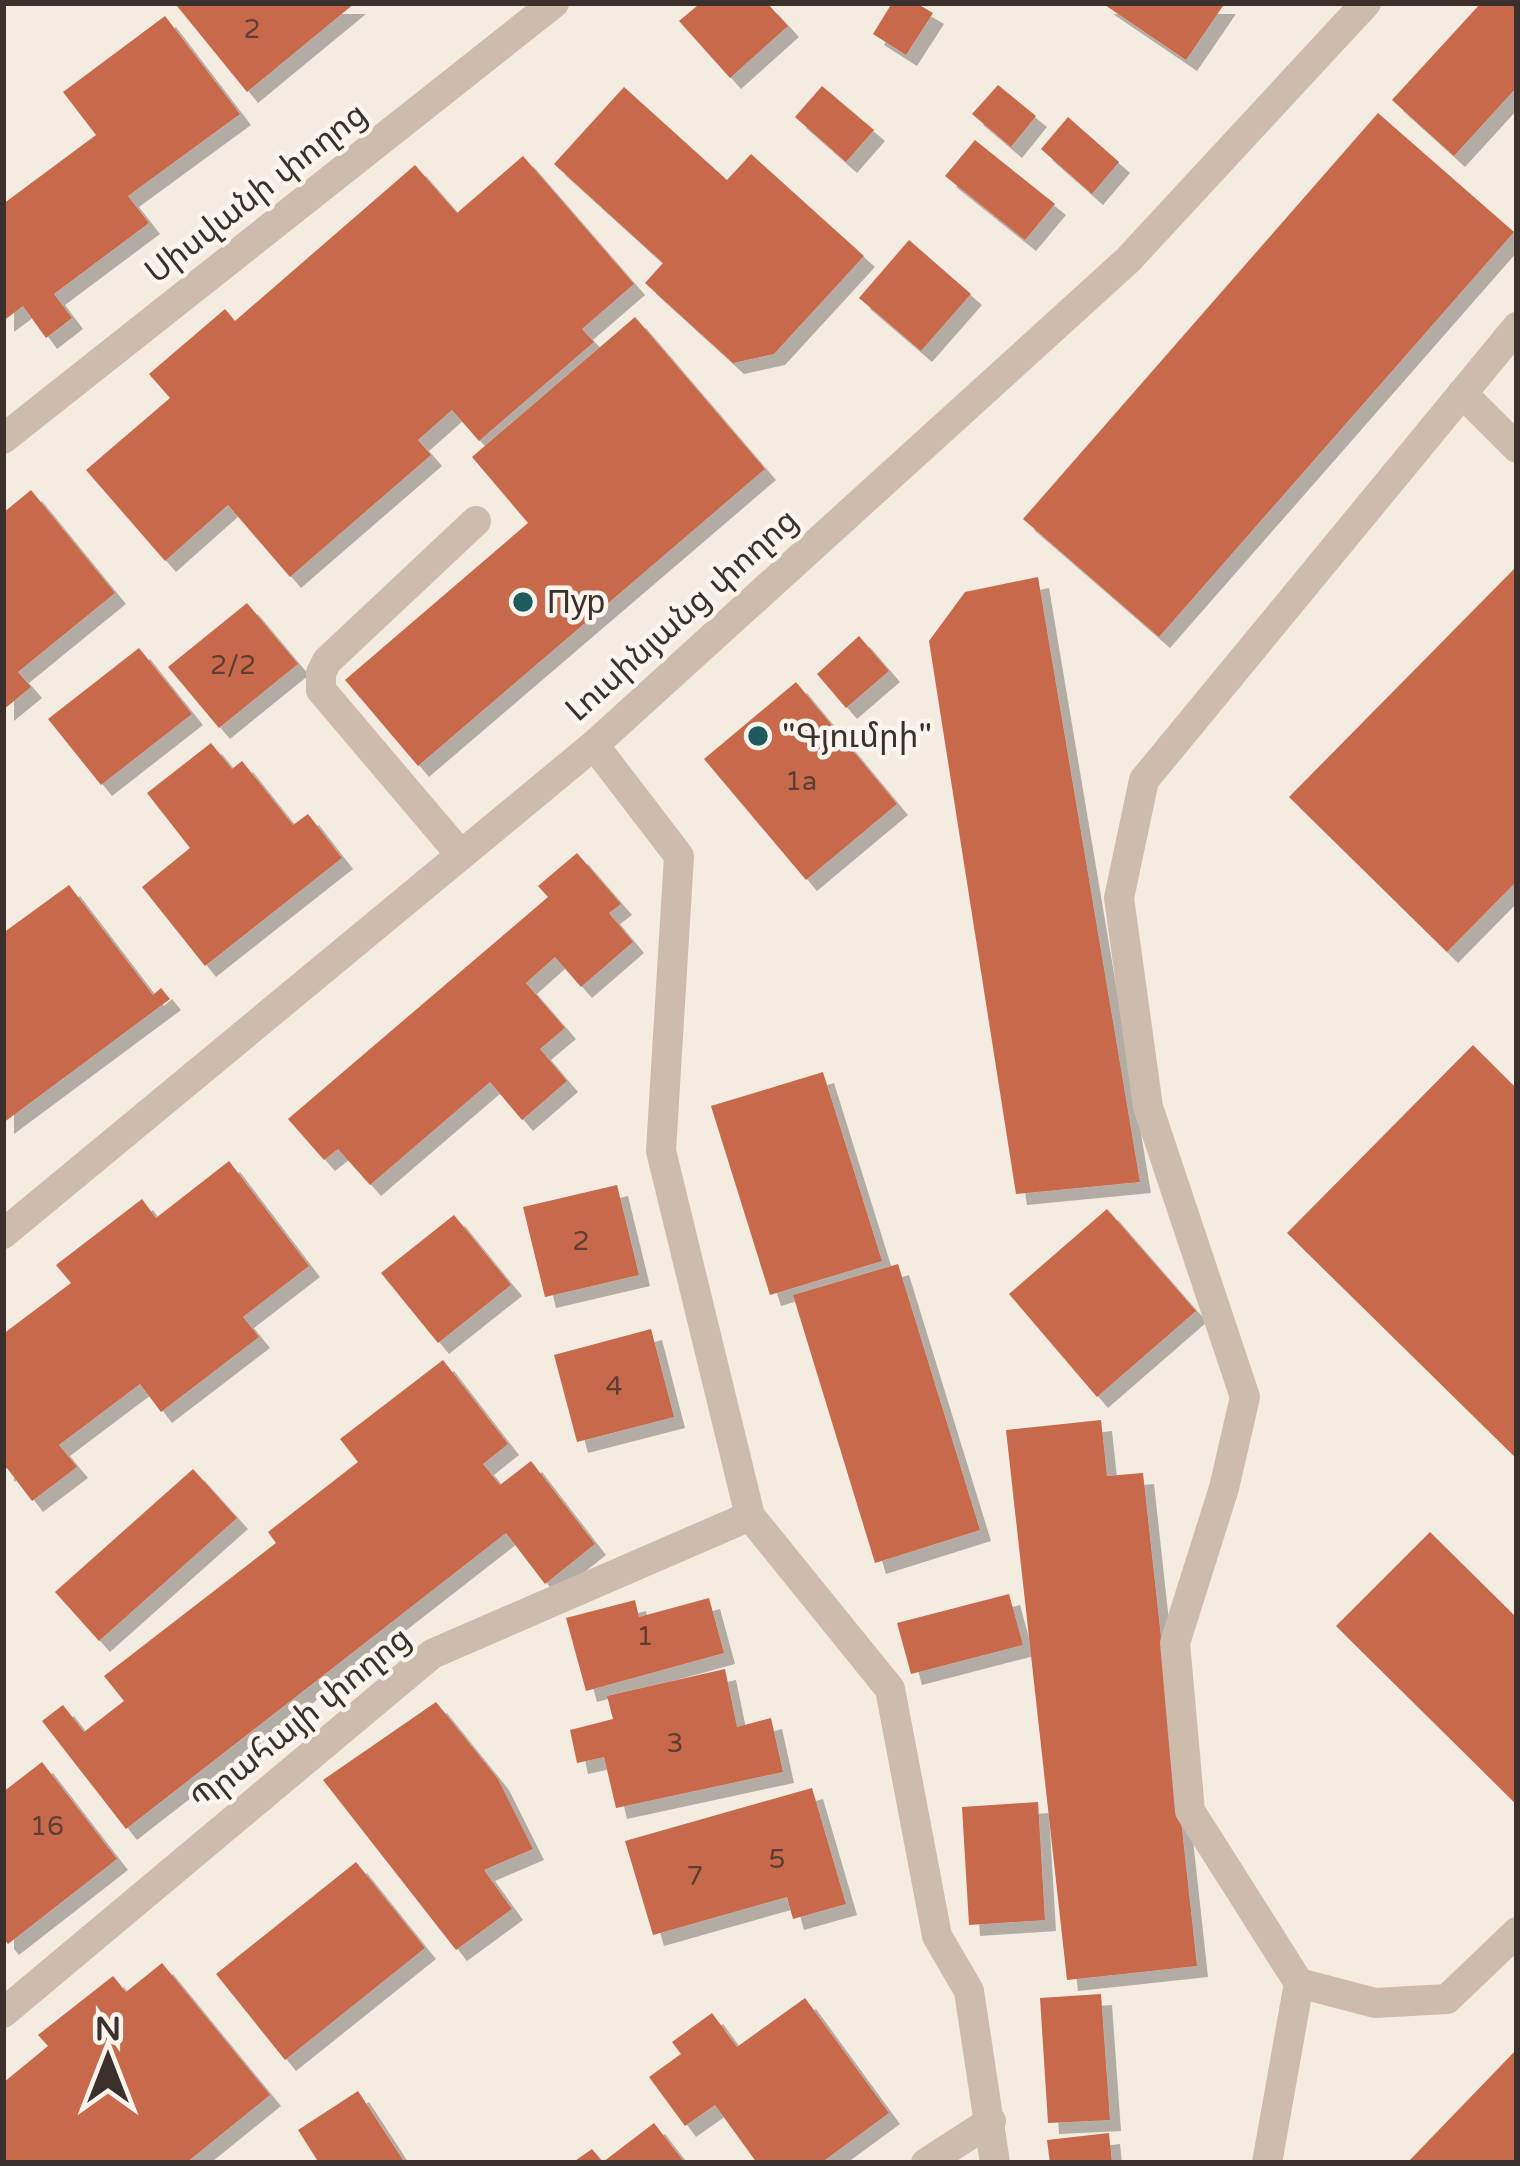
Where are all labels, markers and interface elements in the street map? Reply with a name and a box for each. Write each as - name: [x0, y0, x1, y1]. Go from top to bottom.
- house number: 2: [244, 13, 260, 46]
- street label: Սիսվանի փողոց: [137, 94, 375, 292]
- street label: Լուսինյանց փողոց: [558, 501, 806, 729]
- place label: Пур: [547, 583, 605, 622]
- marker: Пур: [510, 589, 536, 615]
- house number: 2/2: [210, 649, 256, 682]
- place label: "Գյումրի": [782, 717, 932, 756]
- marker: "Գյումրի": [745, 723, 771, 749]
- house number: 1a: [785, 765, 817, 798]
- house number: 2: [573, 1225, 589, 1258]
- house number: 4: [606, 1370, 623, 1403]
- street label: Պրահայի փողոց: [183, 1619, 419, 1819]
- house number: 1: [637, 1620, 653, 1653]
- house number: 3: [667, 1727, 683, 1760]
- house number: 16: [30, 1810, 64, 1843]
- house number: 5: [769, 1843, 785, 1876]
- house number: 7: [687, 1860, 703, 1893]
- north arrow: [48, 1998, 168, 2118]
- text: N: [95, 2010, 121, 2049]

